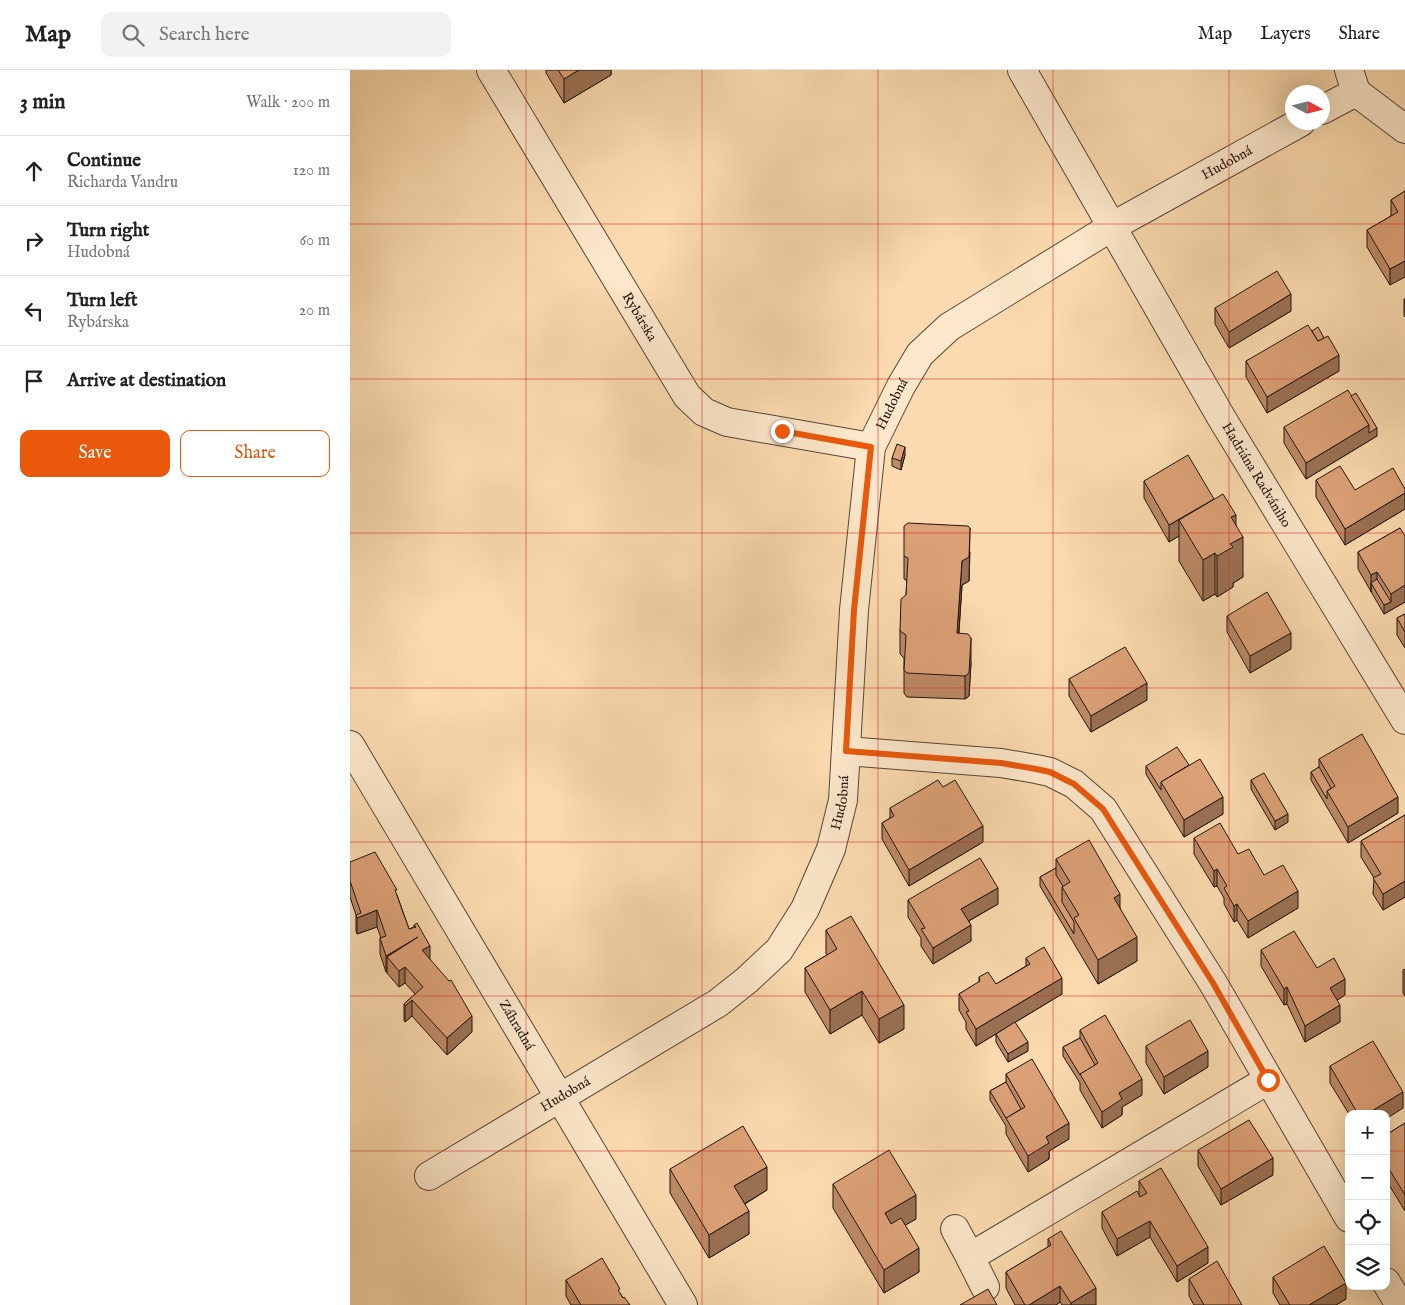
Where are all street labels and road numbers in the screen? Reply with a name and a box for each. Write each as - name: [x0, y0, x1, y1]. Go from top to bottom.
- street label: Hudobná: [1199, 141, 1256, 184]
- street label: Rybárska: [618, 289, 662, 346]
- street label: Hudobná: [872, 374, 913, 433]
- street label: Hadriána Radvániho: [1218, 419, 1295, 531]
- street label: Hudobná: [827, 774, 853, 832]
- street label: Záhradná: [495, 997, 539, 1054]
- street label: Hudobná: [537, 1072, 594, 1116]

